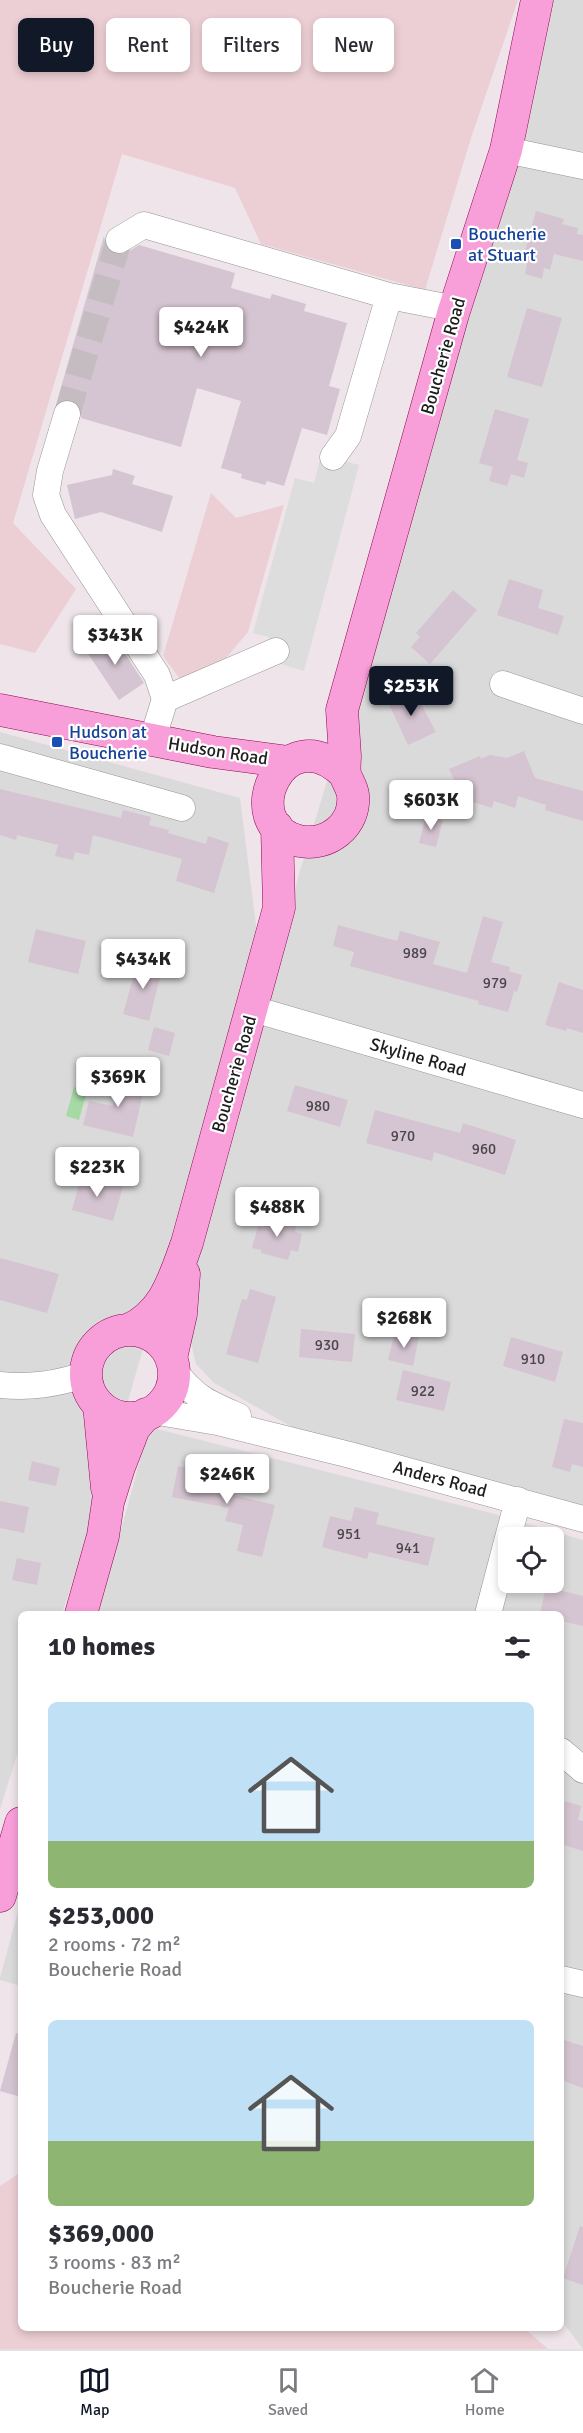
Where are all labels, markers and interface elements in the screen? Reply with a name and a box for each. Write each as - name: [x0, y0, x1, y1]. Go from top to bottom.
- chip: Buy: [18, 18, 94, 72]
- chip: Rent: [106, 18, 190, 72]
- chip: Filters: [202, 18, 301, 72]
- chip: New: [313, 18, 394, 72]
- place label: Boucherie at Stuart: [468, 223, 546, 266]
- marker: Boucherie at Stuart: [449, 237, 463, 251]
- street label: Boucherie Road: [416, 295, 470, 417]
- pin: $424K: [159, 307, 243, 358]
- text: $424K: [173, 314, 229, 339]
- pin: $343K: [73, 615, 157, 666]
- text: $343K: [87, 622, 143, 647]
- pin: $253K: [369, 666, 453, 717]
- text: $253K: [383, 673, 439, 698]
- place label: Hudson at Boucherie: [69, 721, 147, 764]
- street label: Hudson Road: [166, 732, 270, 770]
- marker: Hudson at Boucherie: [50, 735, 64, 749]
- pin: $603K: [389, 780, 473, 831]
- text: $603K: [403, 787, 459, 812]
- pin: $434K: [101, 939, 185, 990]
- house number: 989: [403, 944, 427, 962]
- text: $434K: [115, 946, 171, 971]
- house number: 979: [483, 974, 507, 992]
- street label: Boucherie Road: [207, 1013, 261, 1135]
- street label: Skyline Road: [367, 1033, 469, 1081]
- pin: $369K: [76, 1057, 160, 1108]
- text: $369K: [90, 1064, 146, 1089]
- house number: 980: [306, 1097, 330, 1115]
- house number: 970: [391, 1127, 415, 1145]
- house number: 960: [472, 1140, 496, 1158]
- pin: $223K: [55, 1147, 139, 1198]
- text: $223K: [69, 1154, 125, 1179]
- pin: $488K: [235, 1187, 319, 1238]
- text: $488K: [249, 1194, 305, 1219]
- pin: $268K: [362, 1298, 446, 1349]
- text: $268K: [376, 1305, 432, 1330]
- house number: 930: [315, 1336, 339, 1354]
- house number: 910: [521, 1350, 545, 1368]
- house number: 922: [411, 1382, 435, 1400]
- pin: $246K: [185, 1454, 269, 1505]
- street label: Anders Road: [391, 1456, 489, 1502]
- text: $246K: [199, 1461, 255, 1486]
- house number: 951: [337, 1525, 361, 1543]
- map controls: [498, 1527, 564, 1593]
- button: locate: [498, 1527, 564, 1593]
- house number: 941: [396, 1539, 420, 1557]
- text: 10 homes: [48, 1631, 155, 1663]
- icon: filters: [501, 1631, 534, 1664]
- icon: home: [237, 1741, 345, 1849]
- text: $253,000: [48, 1900, 154, 1932]
- text: 2 rooms · 72 m²: [48, 1932, 181, 1957]
- text: Boucherie Road: [48, 1957, 182, 1982]
- icon: home: [237, 2059, 345, 2167]
- text: $369,000: [48, 2218, 154, 2250]
- text: 3 rooms · 83 m²: [48, 2250, 181, 2275]
- text: Boucherie Road: [48, 2275, 182, 2300]
- tab: Map: [78, 2364, 111, 2420]
- tab: Saved: [268, 2364, 308, 2420]
- tab: Home: [465, 2364, 505, 2420]

